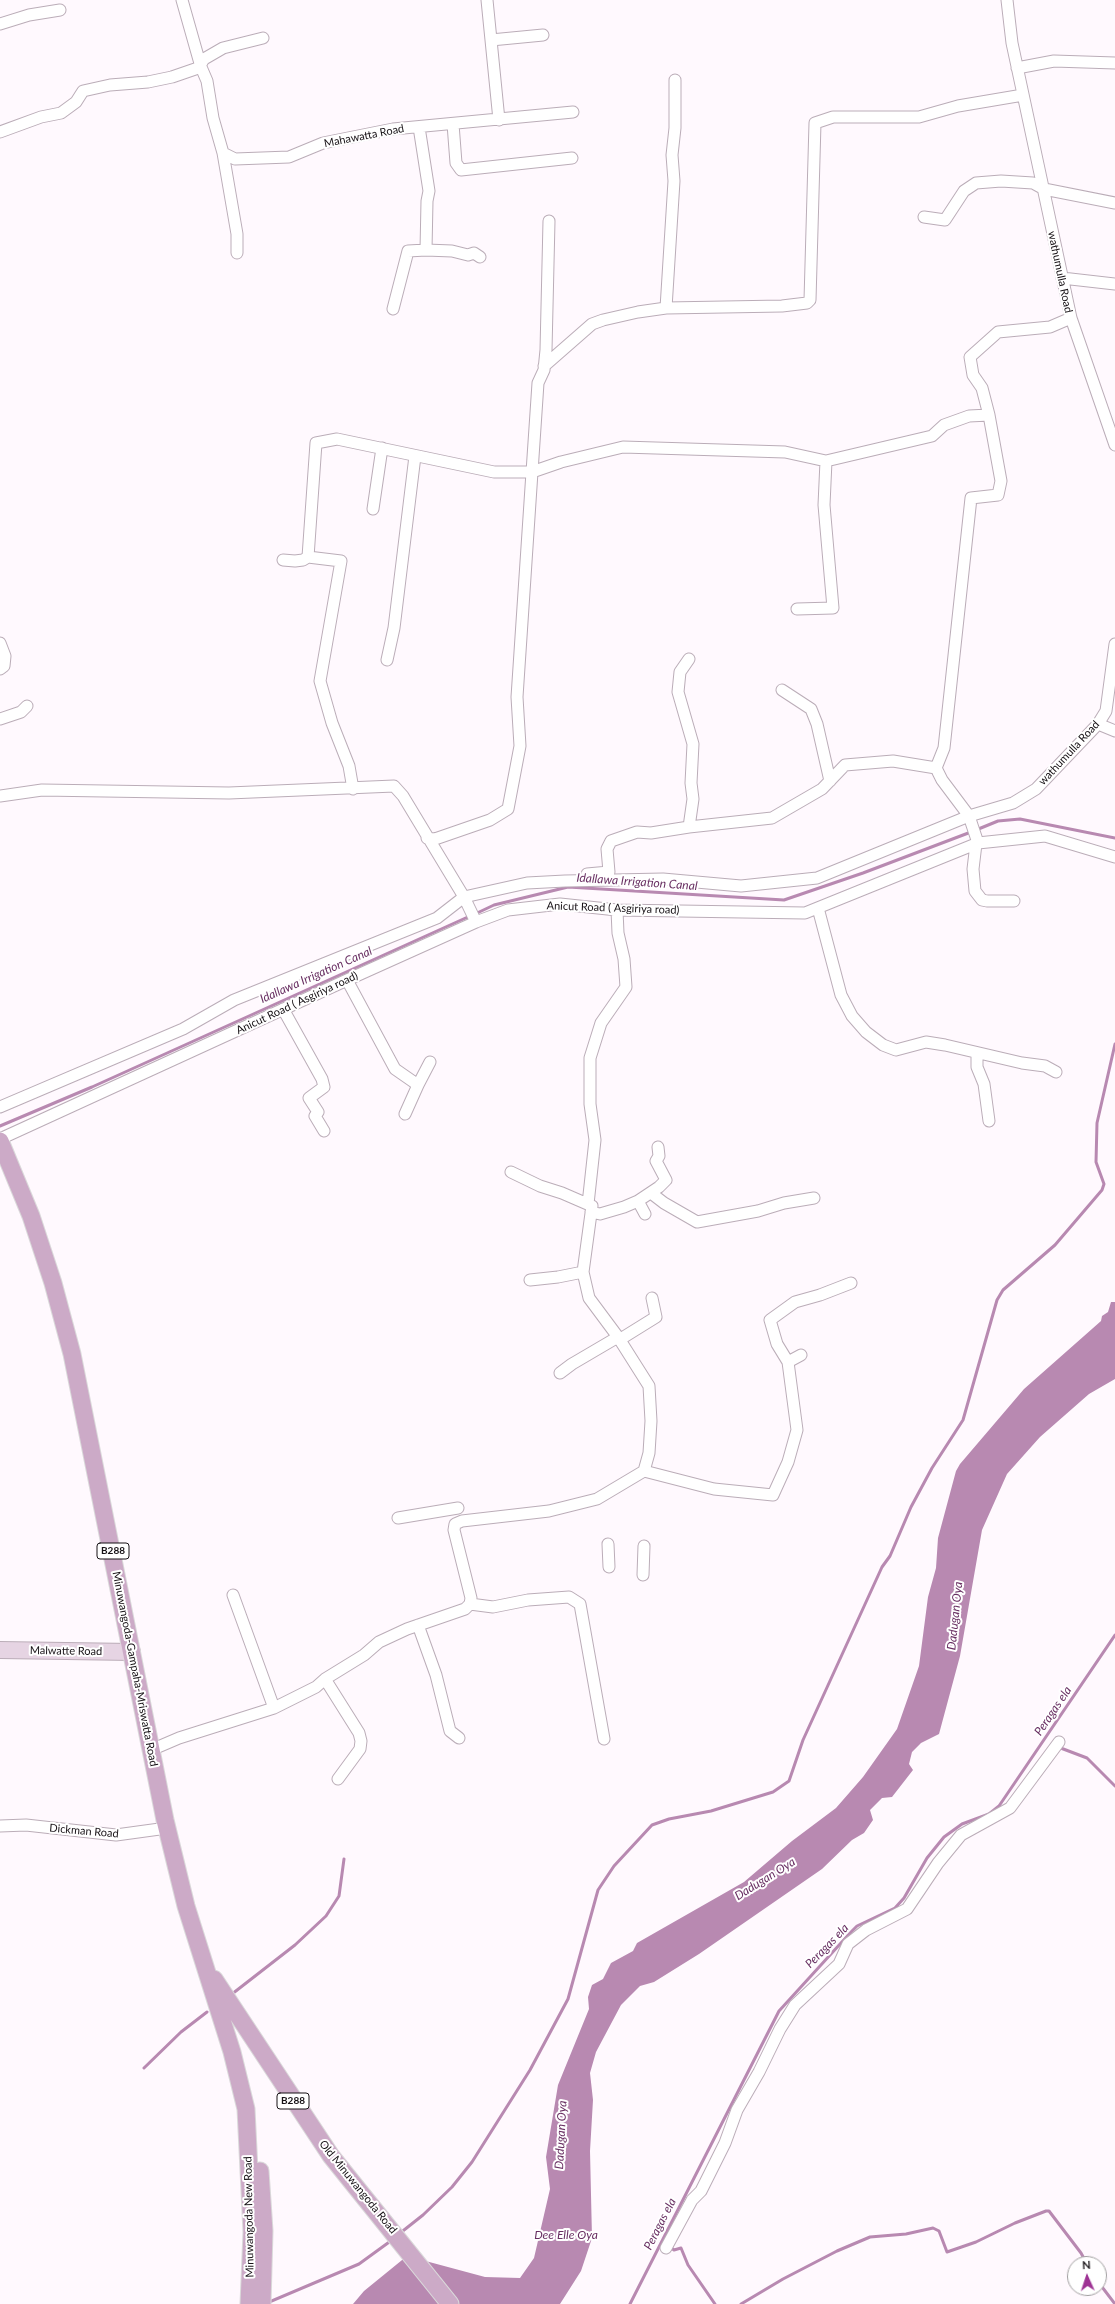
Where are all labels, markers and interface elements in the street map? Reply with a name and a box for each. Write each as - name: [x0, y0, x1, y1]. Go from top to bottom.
- street label: Mahawatta Road: [323, 122, 405, 150]
- street label: wathumulla Road: [1045, 230, 1075, 314]
- street label: wathumulla Road: [1036, 718, 1102, 788]
- water label: Idallawa Irrigation Canal: [576, 871, 698, 893]
- street label: Anicut Road ( Asgiriya road): [546, 899, 680, 917]
- water label: Idallawa Irrigation Canal: [258, 944, 374, 1006]
- street label: Anicut Road ( Asgiriya road): [234, 969, 360, 1037]
- road number: B288: [97, 1543, 129, 1559]
- street label: Minuwangoda-Gampaha-Mriswatta Road: [110, 1570, 160, 1768]
- water label: Dadugan Oya: [944, 1581, 966, 1651]
- street label: Malwatte Road: [30, 1644, 102, 1658]
- water label: Peragas ela: [1031, 1684, 1075, 1738]
- street label: Dickman Road: [49, 1821, 119, 1841]
- water label: Dadugan Oya: [732, 1855, 798, 1903]
- water label: Peragas ela: [802, 1921, 852, 1971]
- road number: B288: [277, 2093, 309, 2109]
- water label: Dadugan Oya: [552, 2100, 570, 2170]
- street label: Old Minuwangoda Road: [316, 2138, 400, 2236]
- street label: Minuwangoda New Road: [241, 2156, 257, 2278]
- water label: Peragas ela: [641, 2196, 679, 2252]
- water label: Dee Elle Oya: [534, 2228, 598, 2242]
- north arrow: [1067, 2256, 1107, 2296]
- text: N: [1082, 2258, 1091, 2271]

